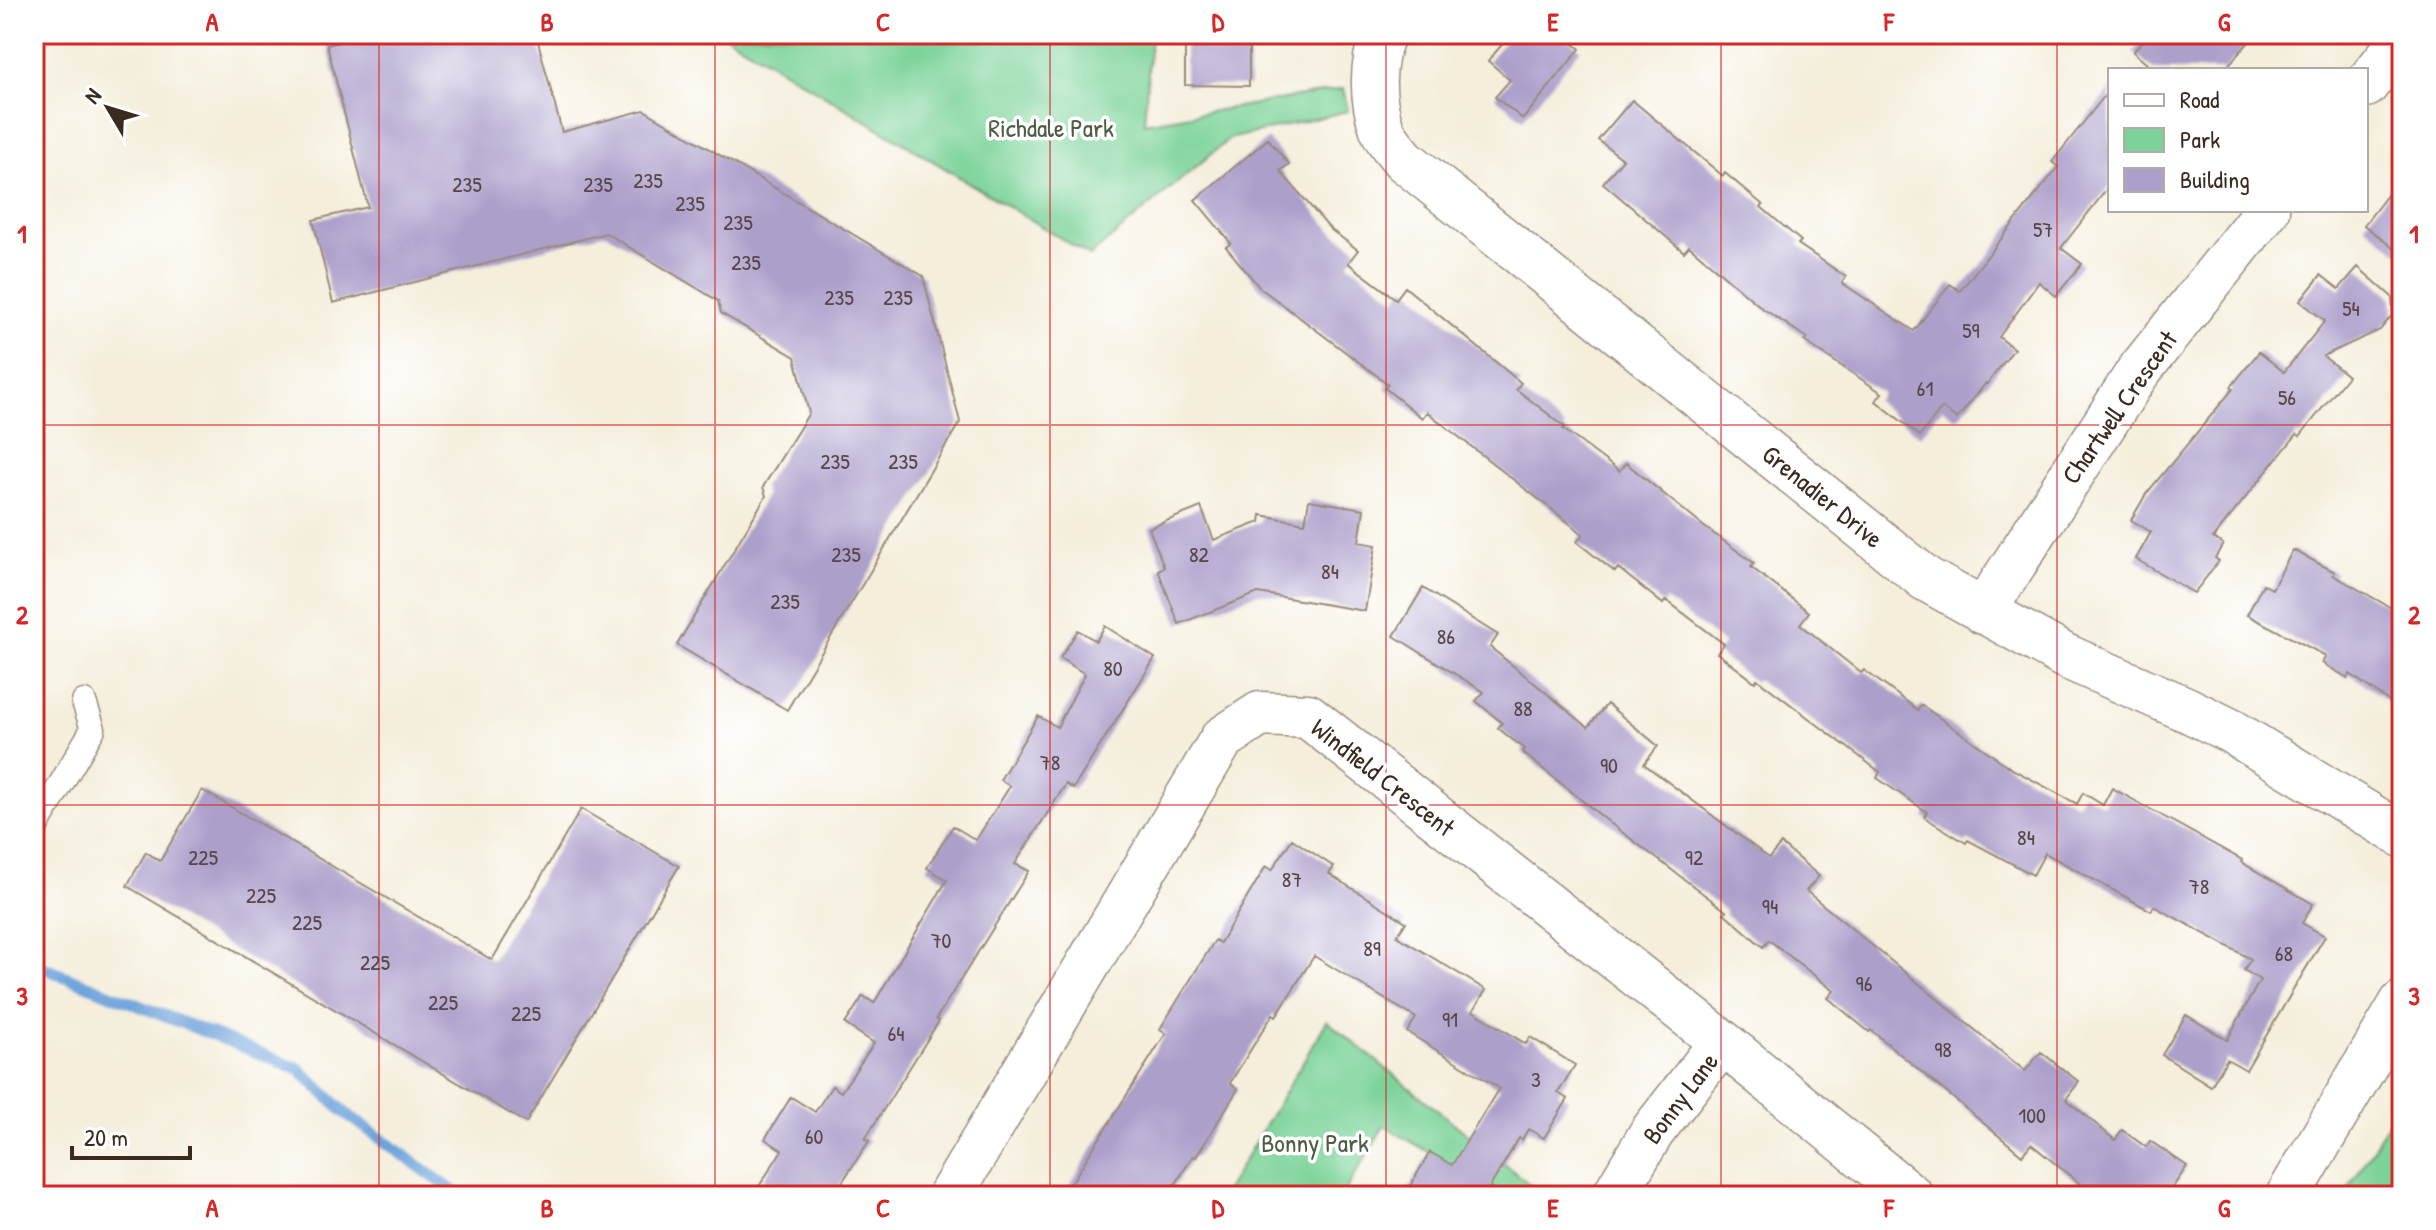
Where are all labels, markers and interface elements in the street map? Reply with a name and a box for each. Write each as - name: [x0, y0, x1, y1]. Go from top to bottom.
- text: A: [206, 4, 219, 39]
- text: B: [540, 4, 554, 39]
- text: C: [876, 4, 890, 39]
- text: D: [1212, 4, 1225, 39]
- text: E: [1547, 4, 1559, 39]
- text: F: [1883, 4, 1895, 39]
- text: G: [2218, 4, 2231, 39]
- north arrow: [68, 68, 148, 148]
- legend: [2108, 68, 2368, 212]
- text: N: [77, 82, 108, 110]
- text: Road: [2180, 83, 2219, 115]
- park label: Richdale Park: [988, 110, 1114, 145]
- text: Park: [2180, 123, 2220, 155]
- text: Building: [2180, 163, 2250, 195]
- house number: 235: [633, 165, 663, 195]
- house number: 235: [452, 169, 482, 199]
- house number: 235: [583, 169, 613, 199]
- house number: 235: [675, 188, 705, 218]
- house number: 235: [723, 207, 753, 237]
- house number: 57: [2033, 214, 2053, 244]
- text: 1: [17, 216, 27, 251]
- text: 1: [2409, 216, 2419, 251]
- house number: 235: [731, 247, 761, 277]
- house number: 235: [824, 282, 854, 312]
- house number: 235: [883, 282, 913, 312]
- house number: 54: [2342, 293, 2360, 323]
- house number: 59: [1962, 315, 1980, 345]
- street label: Chartwell Crescent: [2053, 323, 2185, 491]
- house number: 61: [1917, 373, 1933, 403]
- house number: 56: [2278, 382, 2296, 412]
- street label: Grenadier Drive: [1755, 436, 1891, 556]
- house number: 235: [820, 446, 850, 476]
- house number: 235: [888, 446, 918, 476]
- house number: 235: [831, 539, 861, 569]
- house number: 82: [1189, 539, 1210, 569]
- house number: 84: [1321, 556, 1339, 586]
- house number: 235: [770, 586, 800, 616]
- text: 2: [16, 597, 29, 632]
- text: 2: [2408, 597, 2421, 632]
- house number: 86: [1437, 621, 1455, 651]
- house number: 80: [1103, 653, 1123, 683]
- house number: 88: [1513, 693, 1533, 723]
- street label: Windfield Crescent: [1304, 710, 1463, 845]
- house number: 78: [1040, 747, 1060, 777]
- house number: 90: [1600, 750, 1618, 780]
- house number: 84: [2017, 822, 2035, 852]
- house number: 225: [188, 842, 218, 872]
- house number: 92: [1685, 842, 1704, 872]
- house number: 87: [1282, 864, 1302, 894]
- house number: 78: [2189, 871, 2209, 901]
- house number: 225: [246, 880, 276, 910]
- house number: 94: [1762, 891, 1778, 921]
- house number: 225: [292, 907, 322, 937]
- house number: 70: [931, 925, 952, 955]
- house number: 89: [1363, 933, 1381, 963]
- house number: 68: [2275, 938, 2293, 968]
- house number: 225: [360, 947, 390, 977]
- house number: 96: [1856, 968, 1873, 998]
- text: 3: [16, 978, 28, 1013]
- text: 3: [2408, 978, 2420, 1013]
- house number: 225: [428, 987, 458, 1017]
- house number: 225: [511, 998, 541, 1028]
- house number: 91: [1442, 1004, 1458, 1034]
- house number: 64: [887, 1018, 905, 1048]
- house number: 98: [1934, 1034, 1952, 1064]
- street label: Bonny Lane: [1634, 1045, 1726, 1151]
- house number: 3: [1531, 1064, 1541, 1094]
- house number: 100: [2018, 1100, 2046, 1130]
- scale bar: [72, 1110, 190, 1160]
- text: 20 m: [84, 1121, 128, 1153]
- house number: 60: [805, 1121, 823, 1151]
- park label: Bonny Park: [1261, 1125, 1369, 1160]
- text: A: [206, 1190, 219, 1225]
- text: B: [540, 1190, 554, 1225]
- text: C: [876, 1190, 890, 1225]
- text: D: [1212, 1190, 1225, 1225]
- text: E: [1547, 1190, 1559, 1225]
- text: F: [1883, 1190, 1895, 1225]
- text: G: [2218, 1190, 2231, 1225]

